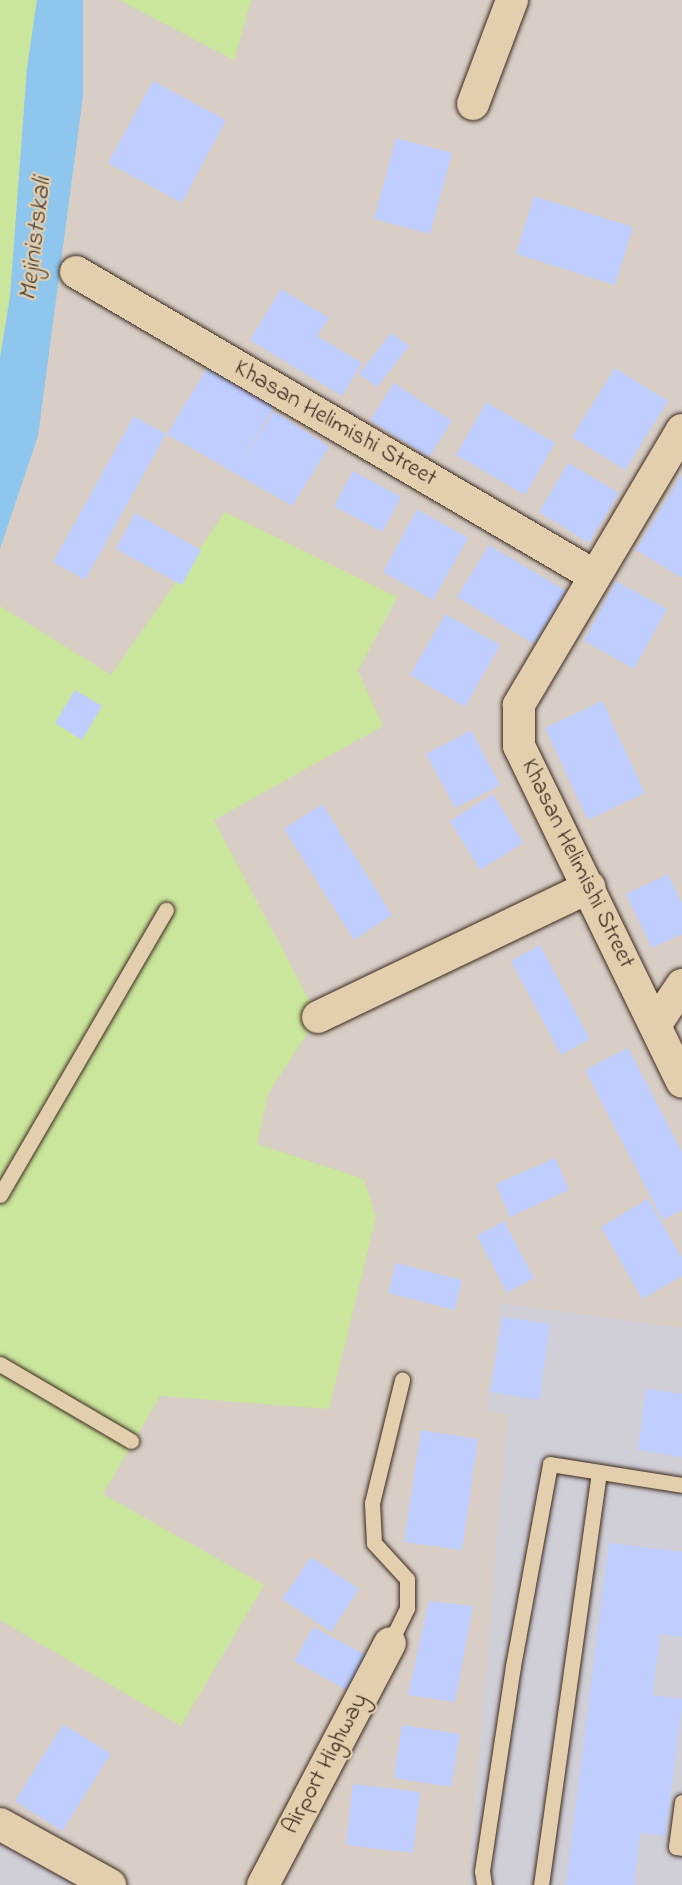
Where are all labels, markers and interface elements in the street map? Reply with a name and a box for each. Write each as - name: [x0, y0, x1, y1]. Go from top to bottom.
- water label: Mejinistskali: [14, 175, 60, 303]
- street label: Khasan Helimishi Street: [228, 354, 442, 494]
- street label: Khasan Helimishi Street: [514, 755, 640, 973]
- street label: Airport Highway: [277, 1689, 375, 1839]

